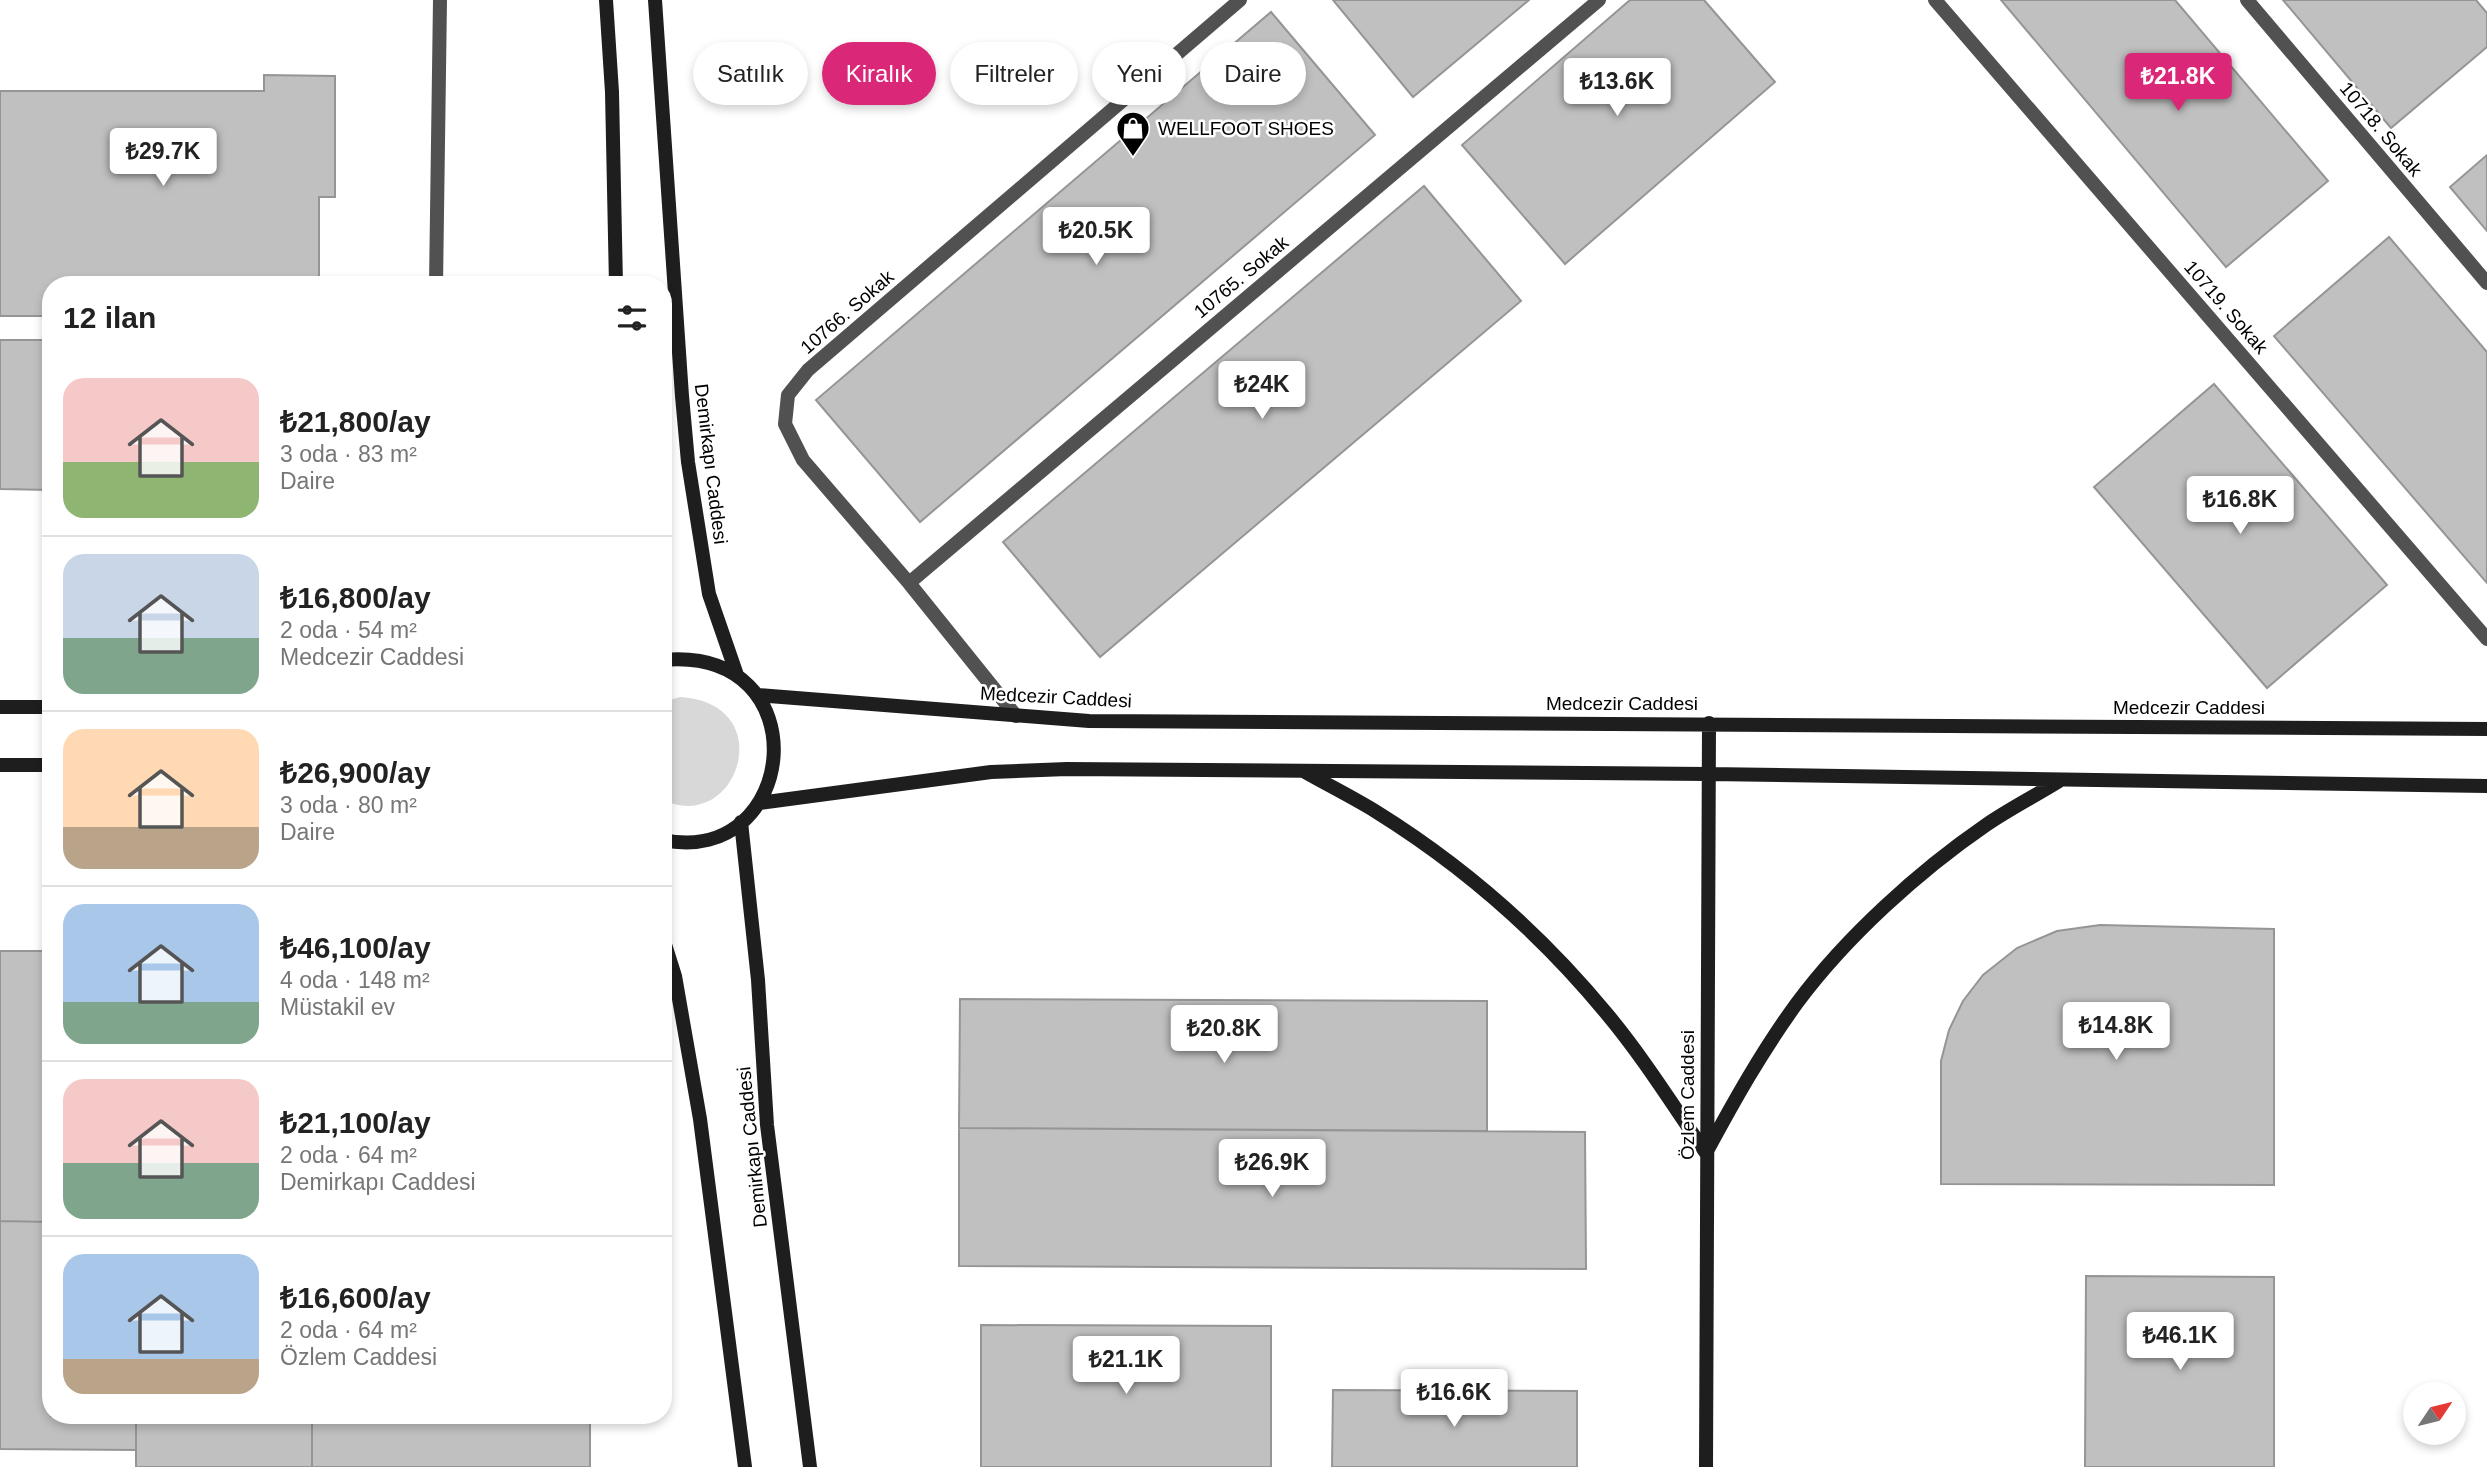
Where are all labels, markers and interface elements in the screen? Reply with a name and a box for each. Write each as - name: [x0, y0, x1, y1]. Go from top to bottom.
- chip: Satılık: [693, 42, 808, 105]
- chip: Kiralık: [822, 42, 936, 105]
- chip: Filtreler: [950, 42, 1078, 105]
- chip: Yeni: [1092, 42, 1186, 105]
- chip: Daire: [1200, 42, 1306, 105]
- pin: ₺21.8K: [2121, 54, 2235, 113]
- pin: ₺13.6K: [1560, 58, 1674, 118]
- text: ₺21.8K: [2141, 63, 2215, 89]
- text: ₺13.6K: [1580, 68, 1654, 94]
- street label: 10718. Sokak: [2336, 78, 2427, 181]
- shop icon: WELLFOOT SHOES: [1114, 109, 1152, 158]
- place label: WELLFOOT SHOES: [1158, 118, 1334, 139]
- pin: ₺29.7K: [106, 128, 220, 188]
- text: ₺29.7K: [126, 138, 200, 164]
- pin: ₺20.5K: [1039, 208, 1153, 267]
- text: ₺20.5K: [1059, 217, 1133, 243]
- street label: 10765. Sokak: [1190, 231, 1293, 322]
- street label: 10719. Sokak: [2180, 256, 2272, 358]
- street label: 10766. Sokak: [796, 266, 898, 358]
- icon: filters: [613, 299, 651, 337]
- text: 12 ilan: [63, 301, 156, 334]
- pin: ₺24K: [1221, 362, 1303, 421]
- text: ₺24K: [1234, 371, 1290, 397]
- street label: Demirkapı Caddesi: [691, 383, 731, 545]
- text: ₺21,800/ay: [280, 405, 431, 438]
- icon: home: [119, 406, 203, 490]
- text: 3 oda · 83 m²: [280, 441, 417, 467]
- text: Daire: [280, 468, 335, 494]
- pin: ₺16.8K: [2183, 476, 2297, 536]
- text: ₺16.8K: [2203, 486, 2277, 512]
- text: ₺16,800/ay: [280, 581, 431, 614]
- icon: home: [119, 582, 203, 666]
- text: 2 oda · 54 m²: [280, 617, 417, 643]
- text: Medcezir Caddesi: [280, 644, 464, 670]
- street label: Medcezir Caddesi: [980, 683, 1132, 711]
- street label: Medcezir Caddesi: [1546, 693, 1698, 714]
- street label: Medcezir Caddesi: [2113, 697, 2265, 718]
- text: ₺26,900/ay: [280, 756, 431, 789]
- icon: home: [119, 757, 203, 841]
- text: 3 oda · 80 m²: [280, 792, 417, 818]
- text: Daire: [280, 819, 335, 845]
- text: ₺46,100/ay: [280, 931, 431, 964]
- icon: home: [119, 932, 203, 1016]
- text: 4 oda · 148 m²: [280, 967, 430, 993]
- text: Müstakil ev: [280, 994, 395, 1020]
- pin: ₺14.8K: [2059, 1002, 2173, 1062]
- pin: ₺20.8K: [1167, 1006, 1281, 1065]
- text: ₺14.8K: [2079, 1012, 2153, 1038]
- text: ₺20.8K: [1187, 1015, 1261, 1041]
- street label: Özlem Caddesi: [1677, 1030, 1698, 1160]
- street label: Demirkapı Caddesi: [733, 1066, 771, 1228]
- text: ₺21,100/ay: [280, 1106, 431, 1139]
- icon: home: [119, 1107, 203, 1191]
- pin: ₺26.9K: [1215, 1140, 1329, 1199]
- text: 2 oda · 64 m²: [280, 1142, 417, 1168]
- text: ₺26.9K: [1235, 1149, 1309, 1175]
- text: Demirkapı Caddesi: [280, 1169, 476, 1195]
- text: ₺16,600/ay: [280, 1281, 431, 1314]
- icon: home: [119, 1282, 203, 1366]
- pin: ₺46.1K: [2123, 1312, 2237, 1372]
- text: 2 oda · 64 m²: [280, 1317, 417, 1343]
- text: ₺46.1K: [2143, 1322, 2217, 1348]
- pin: ₺21.1K: [1069, 1336, 1183, 1396]
- text: Özlem Caddesi: [280, 1344, 437, 1370]
- text: ₺21.1K: [1089, 1346, 1163, 1372]
- pin: ₺16.6K: [1397, 1370, 1511, 1429]
- text: ₺16.6K: [1417, 1379, 1491, 1405]
- north arrow: [2403, 1382, 2466, 1446]
- map controls: [2403, 1382, 2466, 1445]

